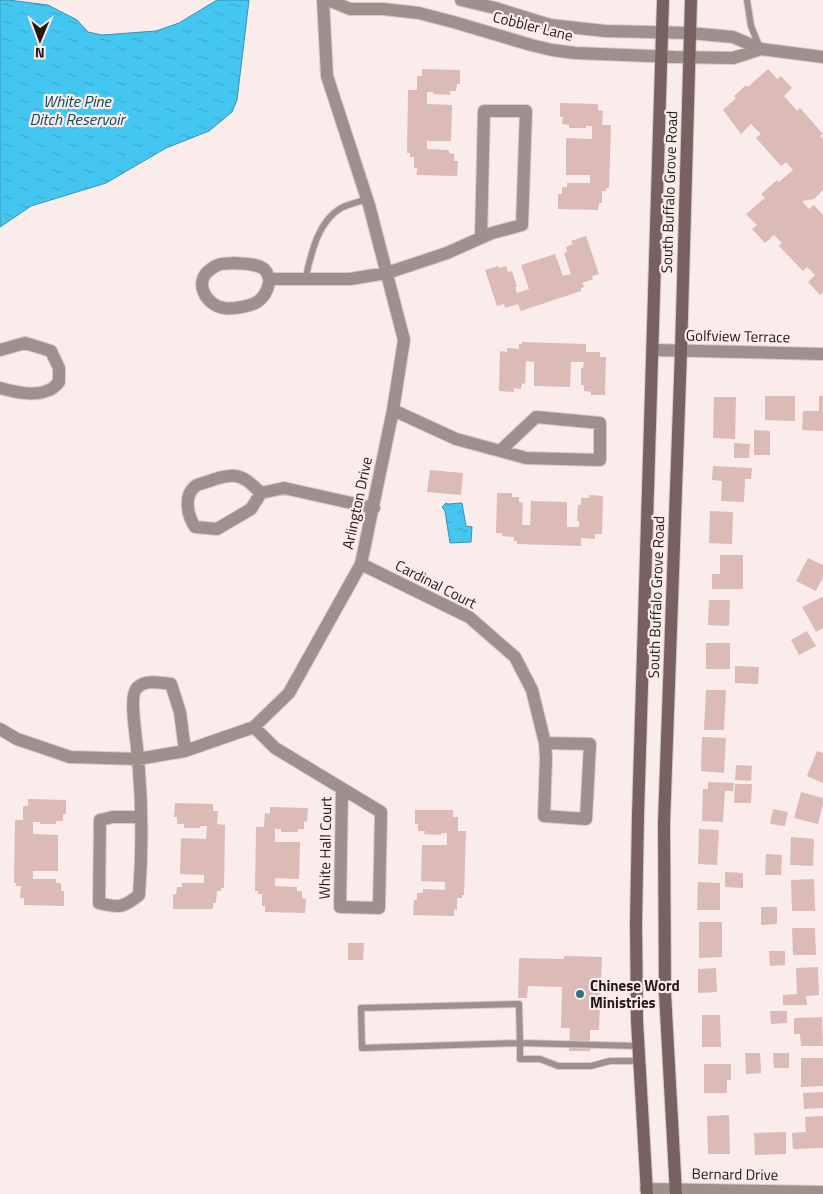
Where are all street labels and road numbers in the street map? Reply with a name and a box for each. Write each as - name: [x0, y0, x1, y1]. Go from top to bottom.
- street label: Cobbler Lane: [491, 5, 575, 47]
- street label: South Buffalo Grove Road: [655, 110, 683, 274]
- street label: Golfview Terrace: [686, 324, 790, 348]
- street label: Arlington Drive: [336, 455, 378, 551]
- street label: South Buffalo Grove Road: [642, 515, 670, 679]
- street label: Cardinal Court: [391, 554, 481, 615]
- street label: White Hall Court: [313, 796, 337, 900]
- street label: Bernard Drive: [691, 1162, 779, 1186]

